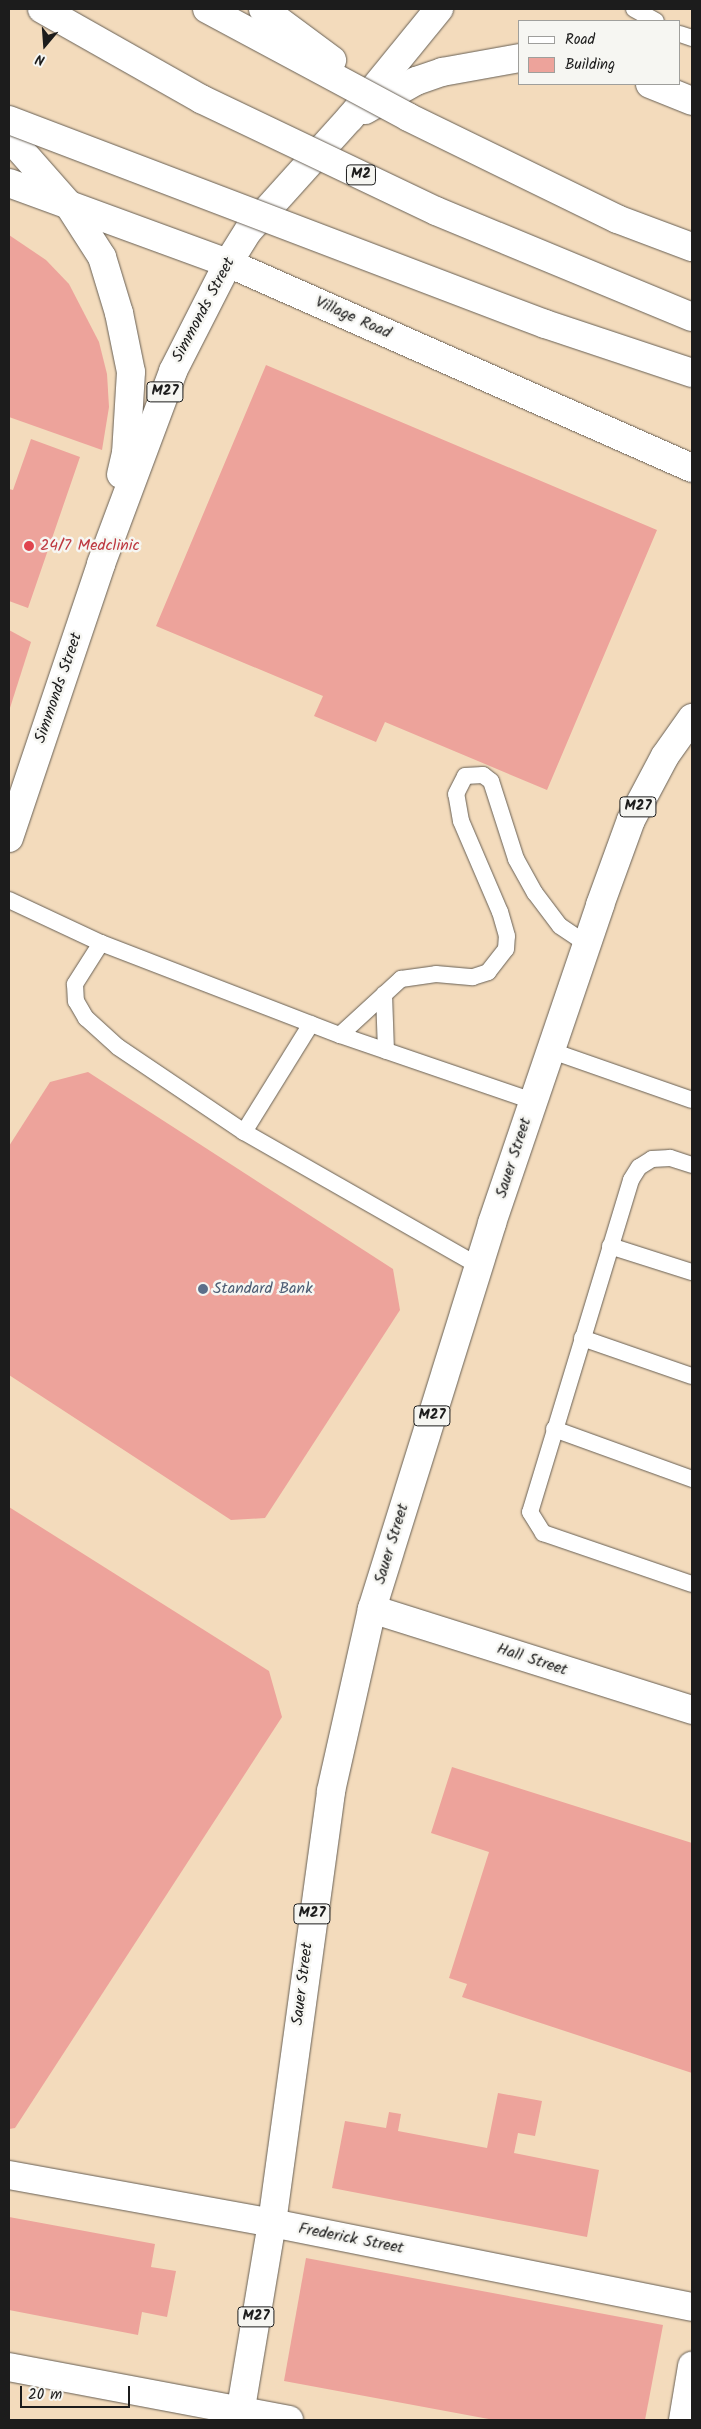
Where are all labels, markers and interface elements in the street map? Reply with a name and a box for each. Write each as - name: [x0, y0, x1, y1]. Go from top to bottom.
- north arrow: [20, 20, 70, 70]
- legend: [518, 20, 681, 85]
- text: Road: [565, 28, 595, 52]
- text: N: [33, 47, 48, 71]
- text: Building: [565, 53, 615, 77]
- road number: M2: [345, 162, 377, 188]
- street label: Simmonds Street: [168, 255, 240, 365]
- street label: Village Road: [312, 293, 394, 343]
- road number: M27: [146, 380, 184, 404]
- place label: 24/7 Medclinic: [40, 536, 140, 556]
- marker: 24/7 Medclinic: [22, 539, 36, 553]
- street label: Simmonds Street: [31, 630, 87, 746]
- road number: M27: [619, 794, 657, 820]
- street label: Sauer Street: [492, 1115, 536, 1201]
- place label: Standard Bank: [213, 1279, 313, 1299]
- marker: Standard Bank: [197, 1283, 209, 1295]
- road number: M27: [413, 1404, 451, 1428]
- street label: Sauer Street: [371, 1501, 413, 1587]
- street label: Hall Street: [494, 1640, 570, 1680]
- road number: M27: [293, 1902, 331, 1926]
- street label: Sauer Street: [288, 1942, 318, 2026]
- street label: Frederick Street: [297, 2219, 405, 2259]
- road number: M27: [237, 2304, 275, 2330]
- scale bar: [22, 2376, 132, 2408]
- text: 20 m: [28, 2383, 62, 2407]

